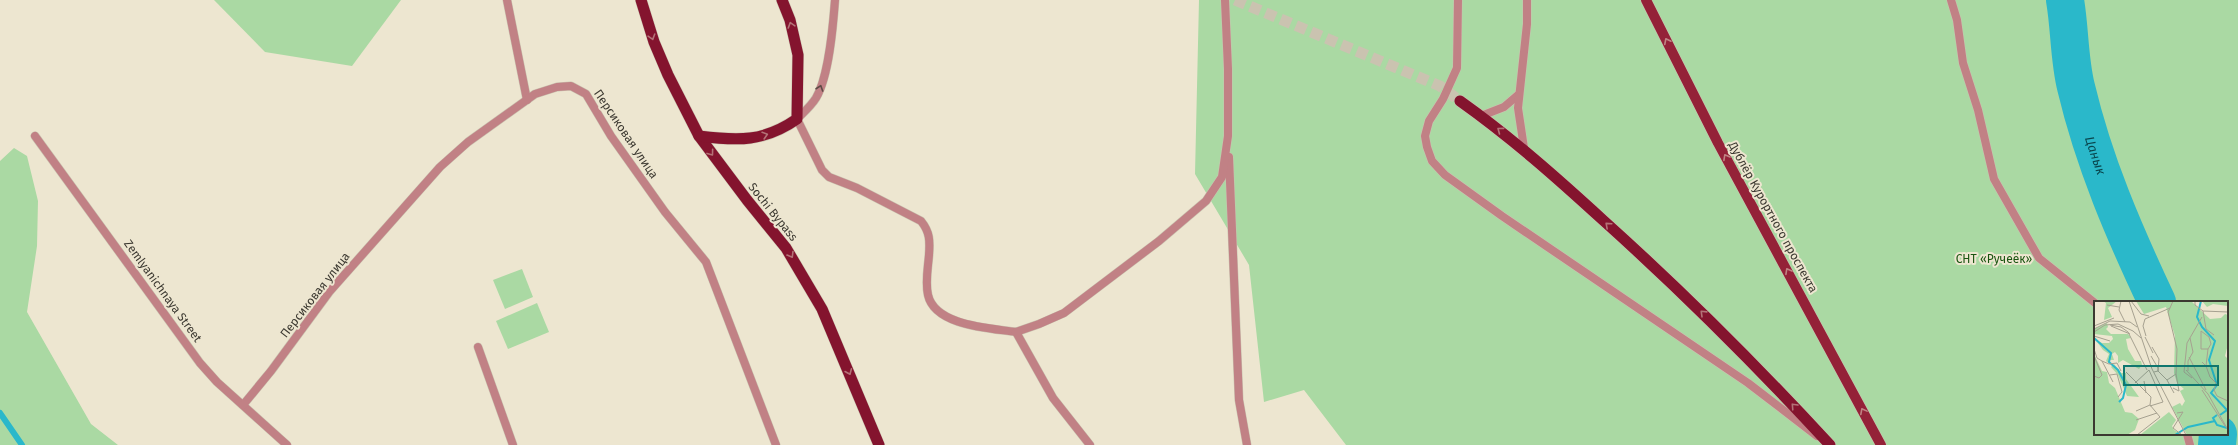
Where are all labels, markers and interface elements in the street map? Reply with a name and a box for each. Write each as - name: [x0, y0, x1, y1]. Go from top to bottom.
- one-way arrow: [787, 22, 796, 29]
- one-way arrow: [647, 34, 656, 41]
- one-way arrow: [1664, 38, 1672, 45]
- one-way arrow: [815, 85, 824, 92]
- street label: Персиковая улица: [591, 87, 661, 181]
- one-way arrow: [1497, 128, 1504, 135]
- one-way arrow: [762, 131, 769, 140]
- water label: Цанык: [2082, 134, 2109, 177]
- street label: Дублёр Курортного проспекта: [1725, 138, 1820, 295]
- one-way arrow: [706, 149, 714, 156]
- one-way arrow: [1723, 154, 1730, 161]
- street label: Sochi Bypass: [745, 180, 801, 244]
- one-way arrow: [1605, 222, 1613, 229]
- street label: Zemlyanichnaya Street: [121, 237, 205, 345]
- street label: Персиковая улица: [277, 250, 353, 340]
- one-way arrow: [786, 251, 793, 258]
- park label: СНТ «Ручеёк»: [1956, 252, 2033, 266]
- one-way arrow: [1785, 268, 1793, 275]
- inset map: [2094, 301, 2228, 435]
- one-way arrow: [1700, 310, 1708, 318]
- one-way arrow: [844, 368, 852, 375]
- one-way arrow: [1792, 403, 1799, 411]
- one-way arrow: [1860, 407, 1867, 415]

